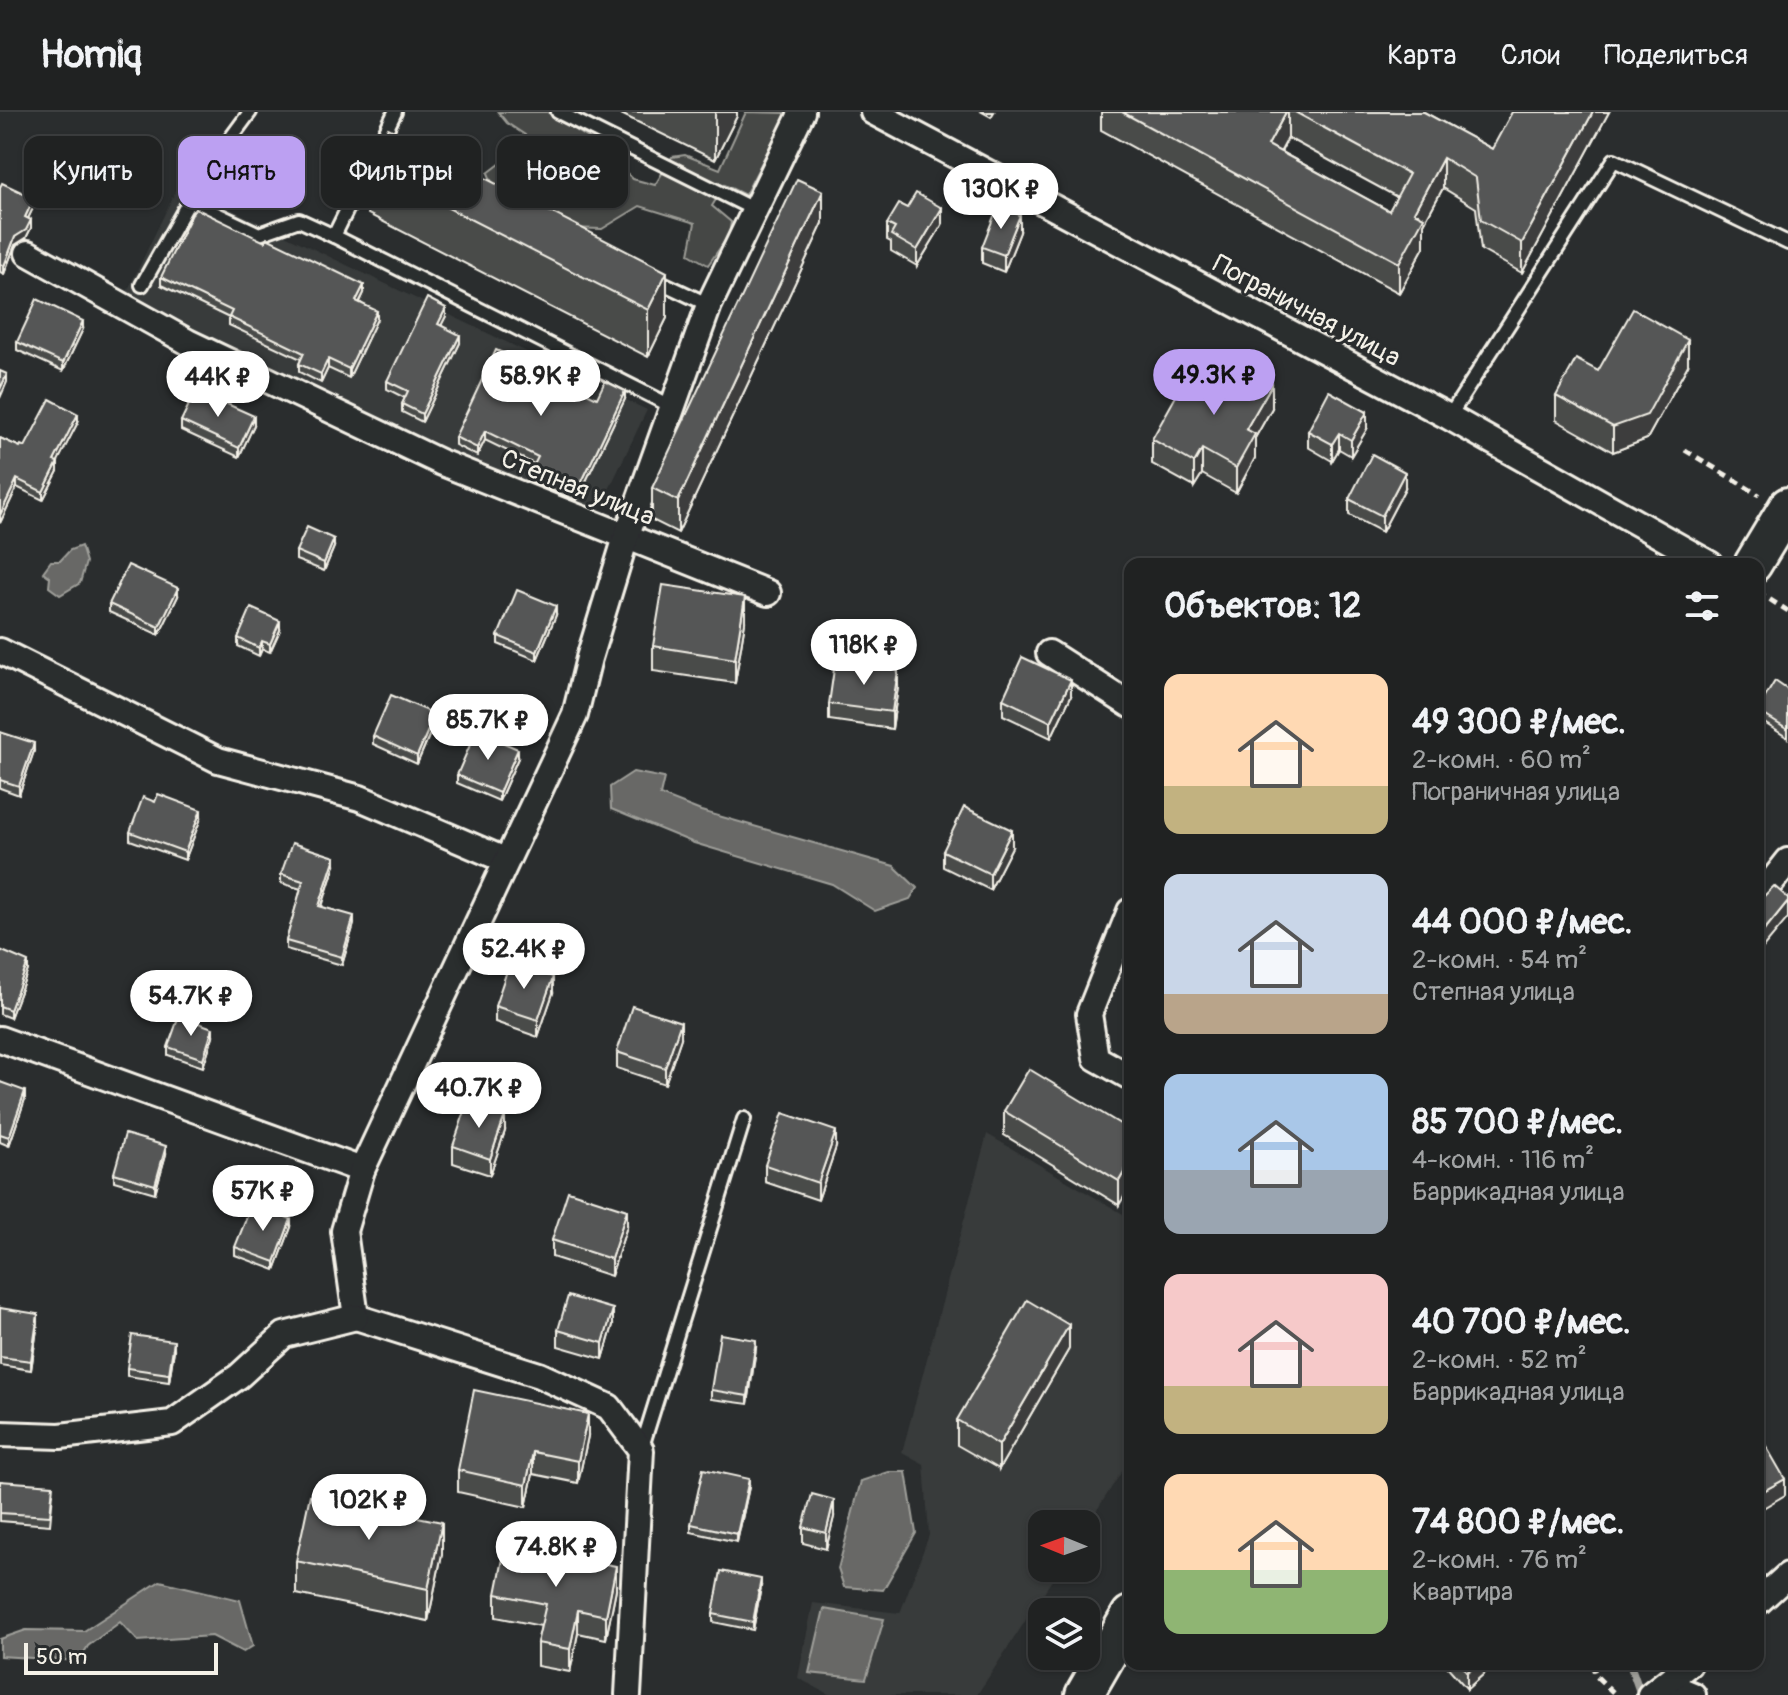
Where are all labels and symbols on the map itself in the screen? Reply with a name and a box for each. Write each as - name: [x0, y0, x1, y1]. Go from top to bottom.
- pin: 130K ₽: [936, 163, 1066, 231]
- street label: Пограничная улица: [1207, 248, 1406, 374]
- pin: 49.3K ₽: [1140, 349, 1288, 417]
- pin: 58.9K ₽: [467, 350, 615, 418]
- pin: 44K ₽: [162, 351, 274, 419]
- street label: Степная улица: [496, 443, 659, 533]
- pin: 118K ₽: [799, 619, 929, 687]
- pin: 85.7K ₽: [414, 694, 562, 762]
- pin: 52.4K ₽: [450, 923, 598, 991]
- pin: 54.7K ₽: [117, 970, 265, 1038]
- pin: 40.7K ₽: [405, 1062, 553, 1130]
- pin: 57K ₽: [207, 1165, 319, 1233]
- pin: 102K ₽: [304, 1474, 434, 1542]
- north arrow: [1028, 1510, 1100, 1582]
- pin: 74.8K ₽: [482, 1521, 630, 1589]
- scale bar: [24, 1639, 218, 1675]

